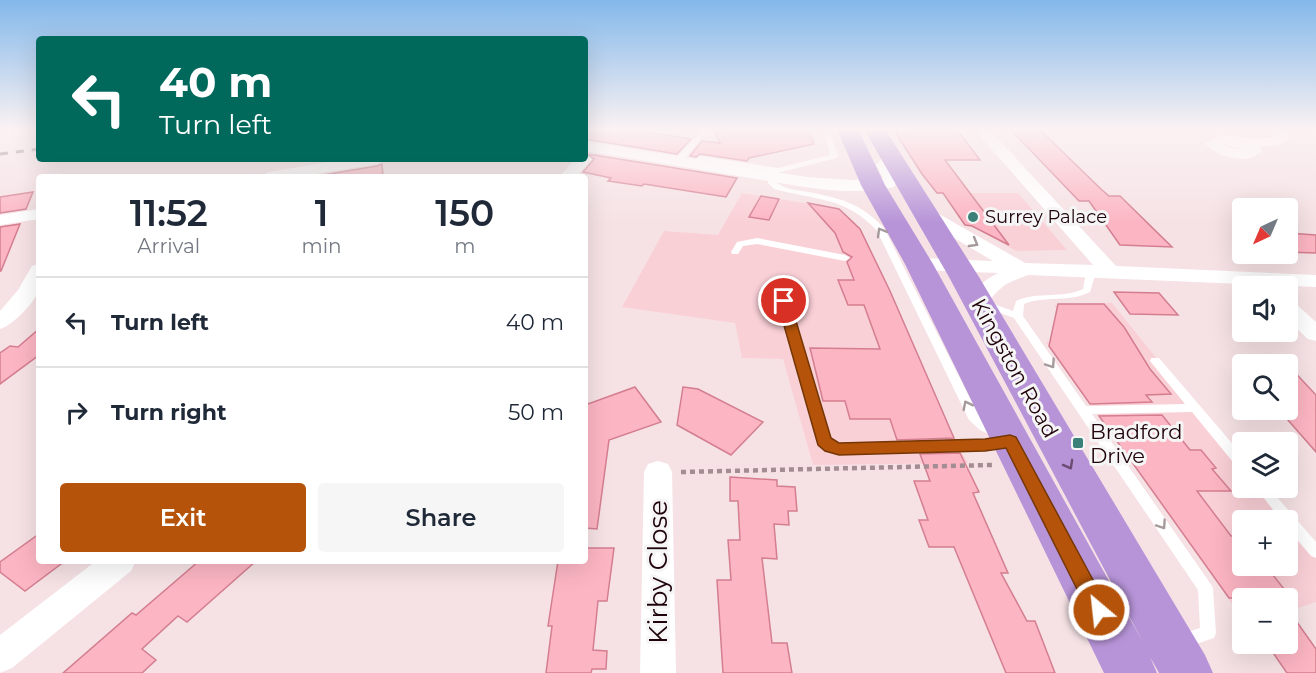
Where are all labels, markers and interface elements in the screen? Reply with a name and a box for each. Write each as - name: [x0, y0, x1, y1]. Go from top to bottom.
- text: 40 m: [159, 56, 272, 108]
- icon: left: [60, 60, 138, 138]
- text: Turn left: [159, 108, 272, 141]
- text: 11:52: [130, 191, 208, 235]
- text: 1: [315, 191, 328, 235]
- text: 150: [435, 191, 494, 235]
- north arrow: [1232, 198, 1298, 264]
- map controls: [1232, 198, 1298, 654]
- place label: Surrey Palace: [985, 206, 1107, 228]
- marker: Surrey Palace: [966, 210, 980, 224]
- one-way arrow: [877, 228, 889, 238]
- text: Arrival: [137, 234, 200, 258]
- text: min: [301, 234, 342, 258]
- text: m: [454, 234, 475, 258]
- one-way arrow: [968, 236, 978, 247]
- pin: [758, 275, 809, 326]
- button: sound: [1232, 276, 1298, 342]
- icon: arrive: [767, 284, 800, 317]
- street label: Kingston Road: [966, 294, 1064, 442]
- icon: left: [60, 306, 93, 339]
- text: Turn left: [111, 309, 209, 336]
- text: 40 m: [506, 309, 564, 336]
- button: search: [1232, 354, 1298, 420]
- one-way arrow: [1044, 358, 1055, 369]
- icon: right: [60, 396, 93, 429]
- text: Turn right: [111, 399, 226, 426]
- text: 50 m: [508, 399, 564, 426]
- one-way arrow: [963, 401, 974, 411]
- place label: Bradford Drive: [1090, 419, 1183, 468]
- button: layers: [1232, 432, 1298, 498]
- marker: Bradford Drive: [1071, 436, 1085, 450]
- one-way arrow: [1062, 459, 1073, 469]
- button: Exit: [60, 483, 306, 552]
- button: Share: [318, 483, 564, 552]
- street label: Kirby Close: [642, 500, 674, 644]
- button: +: [1232, 510, 1298, 576]
- one-way arrow: [1154, 519, 1166, 529]
- position arrow: [1067, 578, 1131, 642]
- button: −: [1232, 588, 1298, 654]

